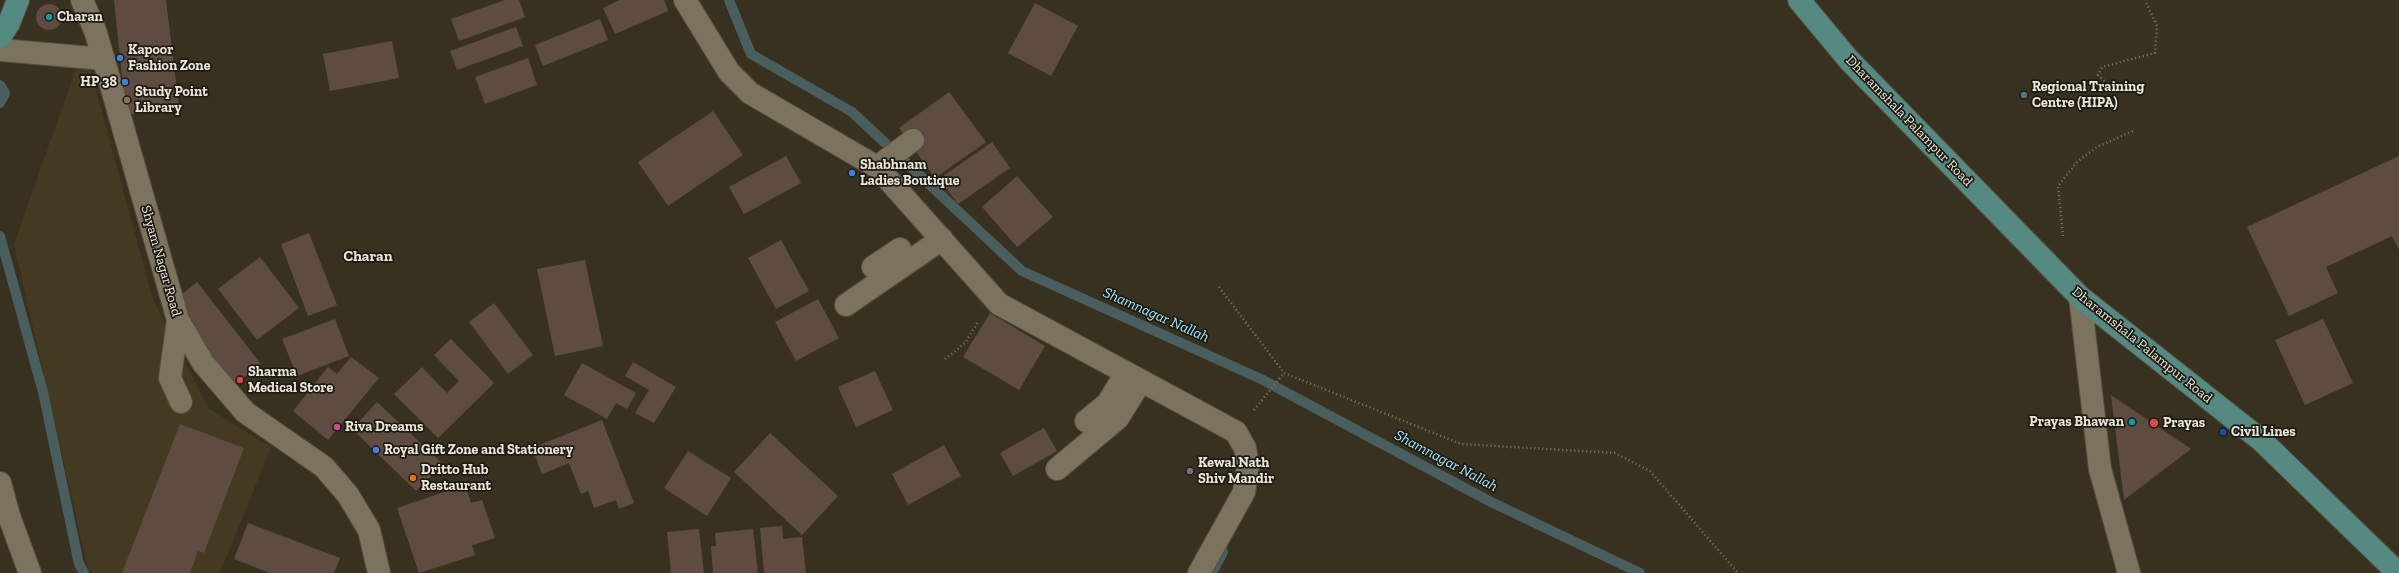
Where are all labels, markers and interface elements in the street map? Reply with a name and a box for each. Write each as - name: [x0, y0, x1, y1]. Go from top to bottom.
- place label: Charan: [57, 9, 103, 25]
- marker: Charan: [44, 12, 54, 22]
- place label: Kapoor Fashion Zone: [128, 42, 210, 74]
- street label: Dharamshala Palampur Road: [1842, 52, 1976, 190]
- marker: Kapoor Fashion Zone: [115, 53, 125, 63]
- place label: HP 38: [80, 74, 117, 90]
- marker: HP 38: [120, 77, 130, 87]
- place label: Regional Training Centre (HIPA): [2032, 79, 2144, 112]
- place label: Study Point Library: [135, 84, 208, 116]
- marker: Regional Training Centre (HIPA): [2019, 90, 2029, 100]
- marker: Study Point Library: [122, 95, 132, 105]
- place label: Shabhnam Ladies Boutique: [860, 157, 960, 190]
- marker: Shabhnam Ladies Boutique: [847, 168, 857, 178]
- street label: Shyam Nagar Road: [137, 204, 185, 318]
- district label: Charan: [343, 248, 393, 266]
- street label: Dharamshala Palampur Road: [2069, 283, 2215, 407]
- water label: Shamnagar Nallah: [1100, 284, 1212, 346]
- place label: Sharma Medical Store: [248, 364, 333, 396]
- marker: Sharma Medical Store: [235, 375, 245, 385]
- place label: Prayas Bhawan: [2029, 414, 2124, 430]
- place label: Prayas: [2163, 415, 2205, 431]
- marker: Prayas Bhawan: [2127, 417, 2137, 427]
- marker: Prayas: [2148, 417, 2160, 429]
- place label: Riva Dreams: [345, 419, 423, 435]
- marker: Riva Dreams: [332, 422, 342, 432]
- place label: Civil Lines: [2231, 424, 2296, 440]
- water label: Shamnagar Nallah: [1391, 426, 1501, 496]
- marker: Civil Lines: [2218, 427, 2228, 437]
- place label: Royal Gift Zone and Stationery: [384, 442, 573, 458]
- marker: Royal Gift Zone and Stationery: [371, 445, 381, 455]
- place label: Kewal Nath Shiv Mandir: [1198, 455, 1274, 488]
- place label: Dritto Hub Restaurant: [421, 462, 491, 494]
- marker: Kewal Nath Shiv Mandir: [1185, 466, 1195, 476]
- marker: Dritto Hub Restaurant: [408, 473, 418, 483]

